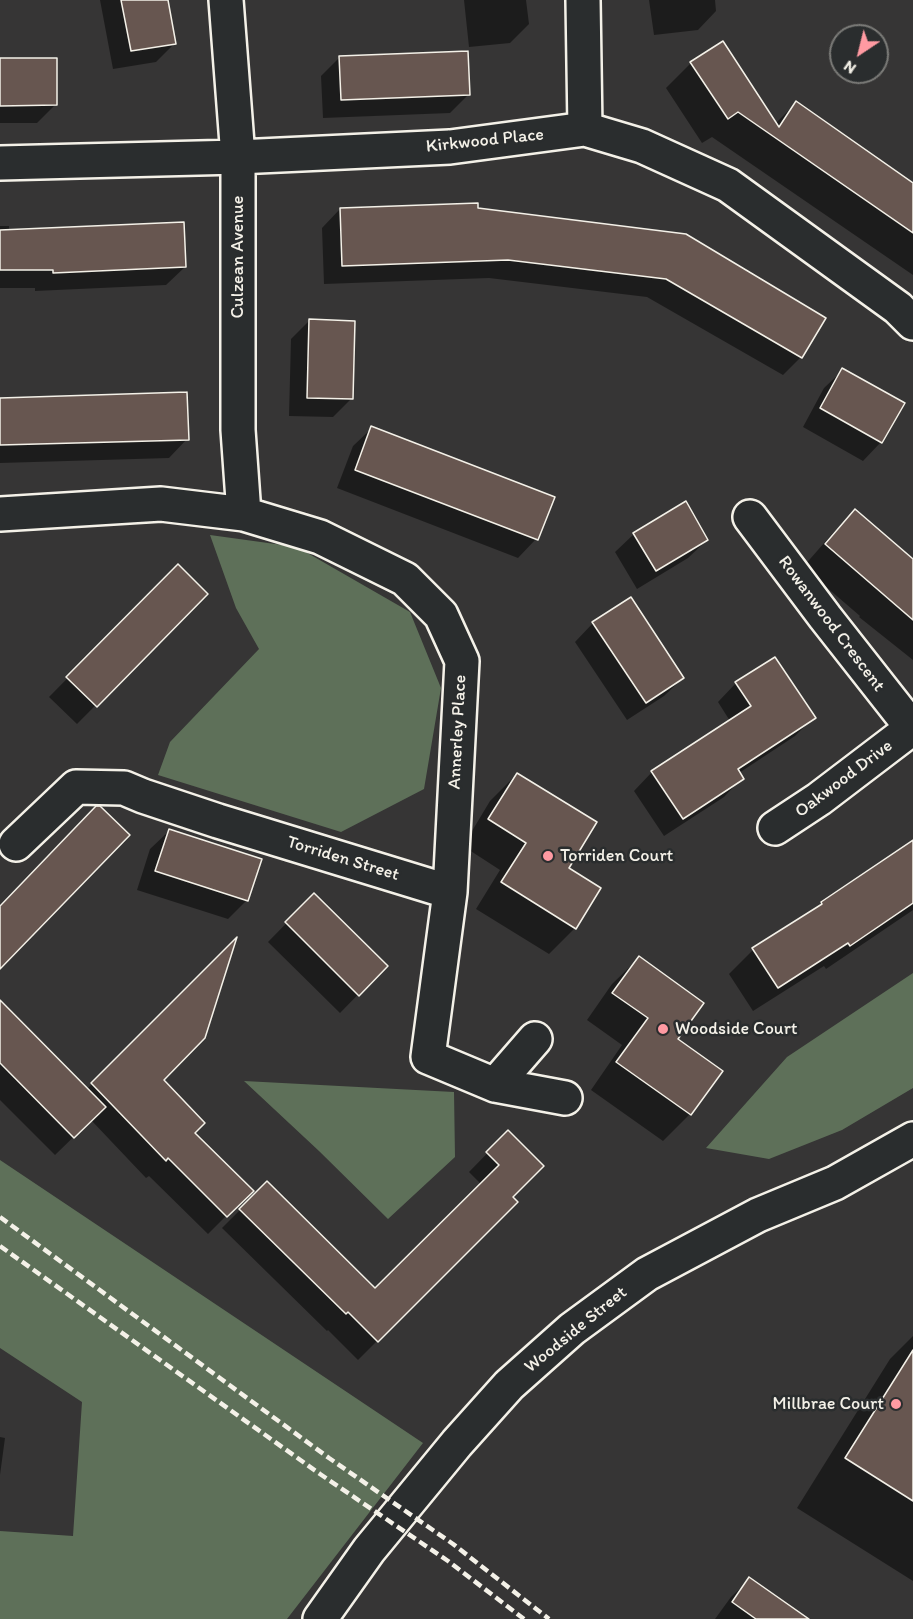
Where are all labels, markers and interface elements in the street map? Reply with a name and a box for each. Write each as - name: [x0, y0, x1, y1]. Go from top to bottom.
- north arrow: [829, 24, 889, 84]
- text: N: [840, 57, 859, 78]
- street label: Kirkwood Place: [425, 124, 545, 158]
- street label: Culzean Avenue: [227, 195, 249, 319]
- street label: Rowanwood Crescent: [773, 552, 889, 696]
- street label: Annerley Place: [444, 674, 472, 790]
- street label: Oakwood Drive: [791, 735, 897, 823]
- street label: Torriden Street: [284, 832, 402, 886]
- place label: Torriden Court: [560, 845, 673, 867]
- marker: Torriden Court: [541, 849, 555, 863]
- place label: Woodside Court: [675, 1018, 798, 1040]
- marker: Woodside Court: [656, 1022, 670, 1036]
- street label: Woodside Street: [520, 1282, 632, 1378]
- place label: Millbrae Court: [772, 1393, 884, 1415]
- marker: Millbrae Court: [889, 1397, 903, 1411]

